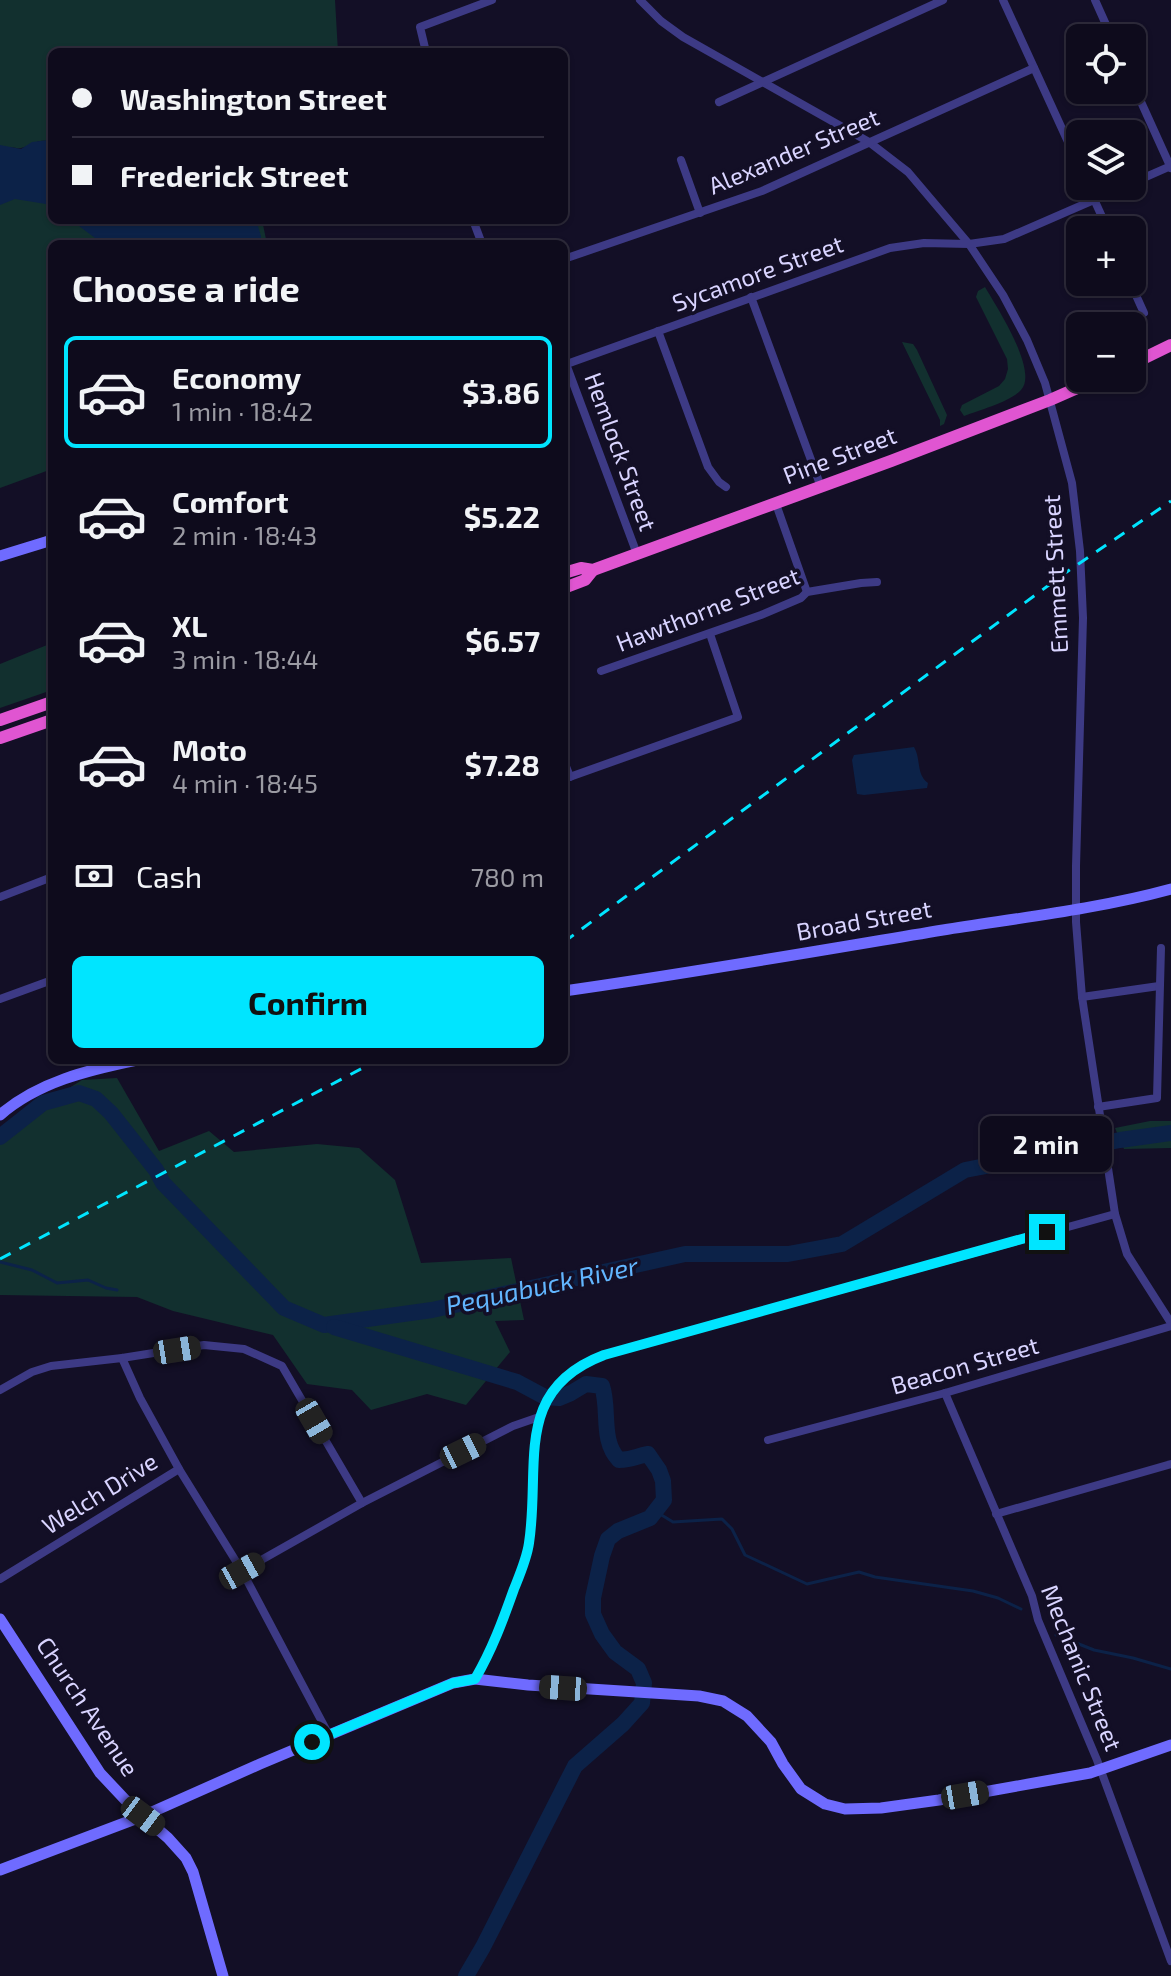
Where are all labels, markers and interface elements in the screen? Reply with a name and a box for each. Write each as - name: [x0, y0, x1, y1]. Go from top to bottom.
- map controls: [1066, 24, 1146, 392]
- button: locate: [1066, 24, 1146, 104]
- text: Washington Street: [120, 80, 387, 116]
- street label: Alexander Street: [704, 102, 883, 200]
- button: layers: [1066, 120, 1146, 200]
- text: Frederick Street: [120, 157, 349, 193]
- button: +: [1066, 216, 1146, 296]
- street label: Sycamore Street: [668, 228, 847, 317]
- text: Choose a ride: [72, 266, 300, 309]
- button: −: [1066, 312, 1146, 392]
- icon: car: [76, 356, 148, 428]
- text: Economy: [172, 359, 301, 395]
- street label: Hemlock Street: [579, 368, 664, 535]
- text: $3.86: [462, 374, 540, 410]
- text: 1 min · 18:42: [172, 395, 313, 426]
- street label: Pine Street: [779, 420, 900, 489]
- icon: car: [76, 480, 148, 552]
- text: Comfort: [172, 483, 289, 519]
- street label: Emmett Street: [1036, 494, 1073, 654]
- text: $5.22: [464, 498, 540, 534]
- text: 2 min · 18:43: [172, 519, 317, 550]
- street label: Hawthorne Street: [612, 560, 803, 657]
- icon: car: [76, 604, 148, 676]
- text: XL: [172, 607, 207, 643]
- text: $6.57: [465, 622, 540, 658]
- text: 3 min · 18:44: [172, 643, 319, 674]
- icon: car: [76, 728, 148, 800]
- text: Moto: [172, 731, 247, 767]
- text: $7.28: [465, 746, 540, 782]
- text: 4 min · 18:45: [172, 767, 318, 798]
- icon: cash: [72, 854, 116, 898]
- text: Cash: [136, 858, 202, 894]
- text: 780 m: [471, 861, 544, 892]
- street label: Broad Street: [794, 893, 934, 946]
- button: Confirm: [72, 956, 544, 1048]
- callout: 2 min: [981, 1116, 1113, 1172]
- text: 2 min: [1013, 1128, 1079, 1159]
- route end: [1029, 1214, 1065, 1250]
- water label: Pequabuck River: [443, 1249, 641, 1320]
- street label: Beacon Street: [887, 1330, 1042, 1399]
- car: [151, 1334, 203, 1366]
- car: [292, 1394, 336, 1448]
- car: [436, 1430, 490, 1472]
- street label: Welch Drive: [36, 1446, 162, 1540]
- car: [215, 1549, 269, 1593]
- street label: Mechanic Street: [1036, 1580, 1129, 1755]
- street label: Church Avenue: [31, 1631, 145, 1781]
- car: [538, 1674, 588, 1702]
- route start: [294, 1724, 330, 1760]
- car: [939, 1779, 991, 1811]
- car: [117, 1792, 169, 1840]

